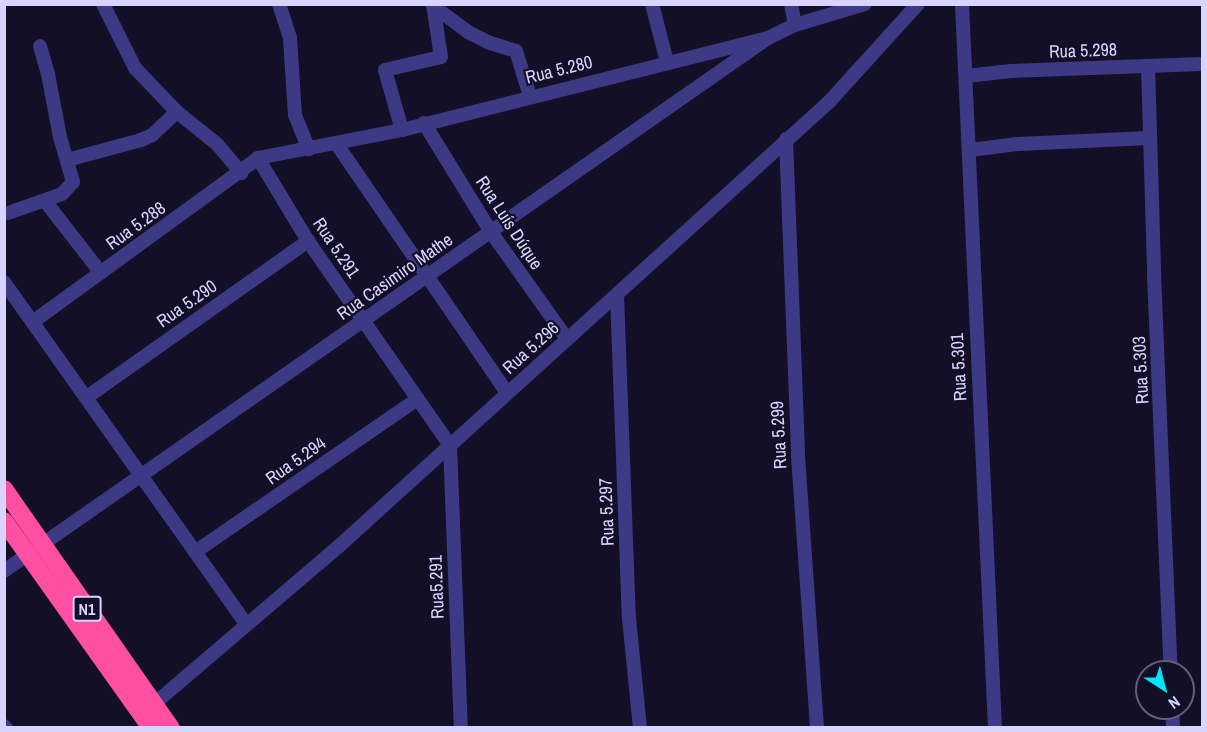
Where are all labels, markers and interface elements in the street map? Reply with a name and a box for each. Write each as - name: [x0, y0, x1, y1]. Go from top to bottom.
- street label: Rua 5.298: [1049, 39, 1117, 63]
- street label: Rua 5.280: [523, 51, 595, 89]
- street label: Rua Luís Dúque: [471, 172, 547, 274]
- street label: Rua 5.288: [102, 197, 170, 255]
- street label: Rua 5.291: [308, 214, 364, 282]
- street label: Rua Casimiro Mathe: [333, 229, 457, 325]
- street label: Rua 5.290: [153, 276, 221, 332]
- street label: Rua 5.296: [498, 317, 564, 379]
- street label: Rua 5.301: [946, 332, 972, 402]
- street label: Rua 5.303: [1128, 335, 1154, 405]
- street label: Rua 5.299: [766, 400, 792, 470]
- street label: Rua 5.294: [262, 433, 330, 489]
- street label: Rua 5.297: [595, 478, 619, 546]
- street label: Rua5.291: [425, 555, 449, 619]
- road number: N1: [72, 596, 102, 622]
- north arrow: [1135, 660, 1195, 720]
- text: N: [1164, 691, 1185, 715]

